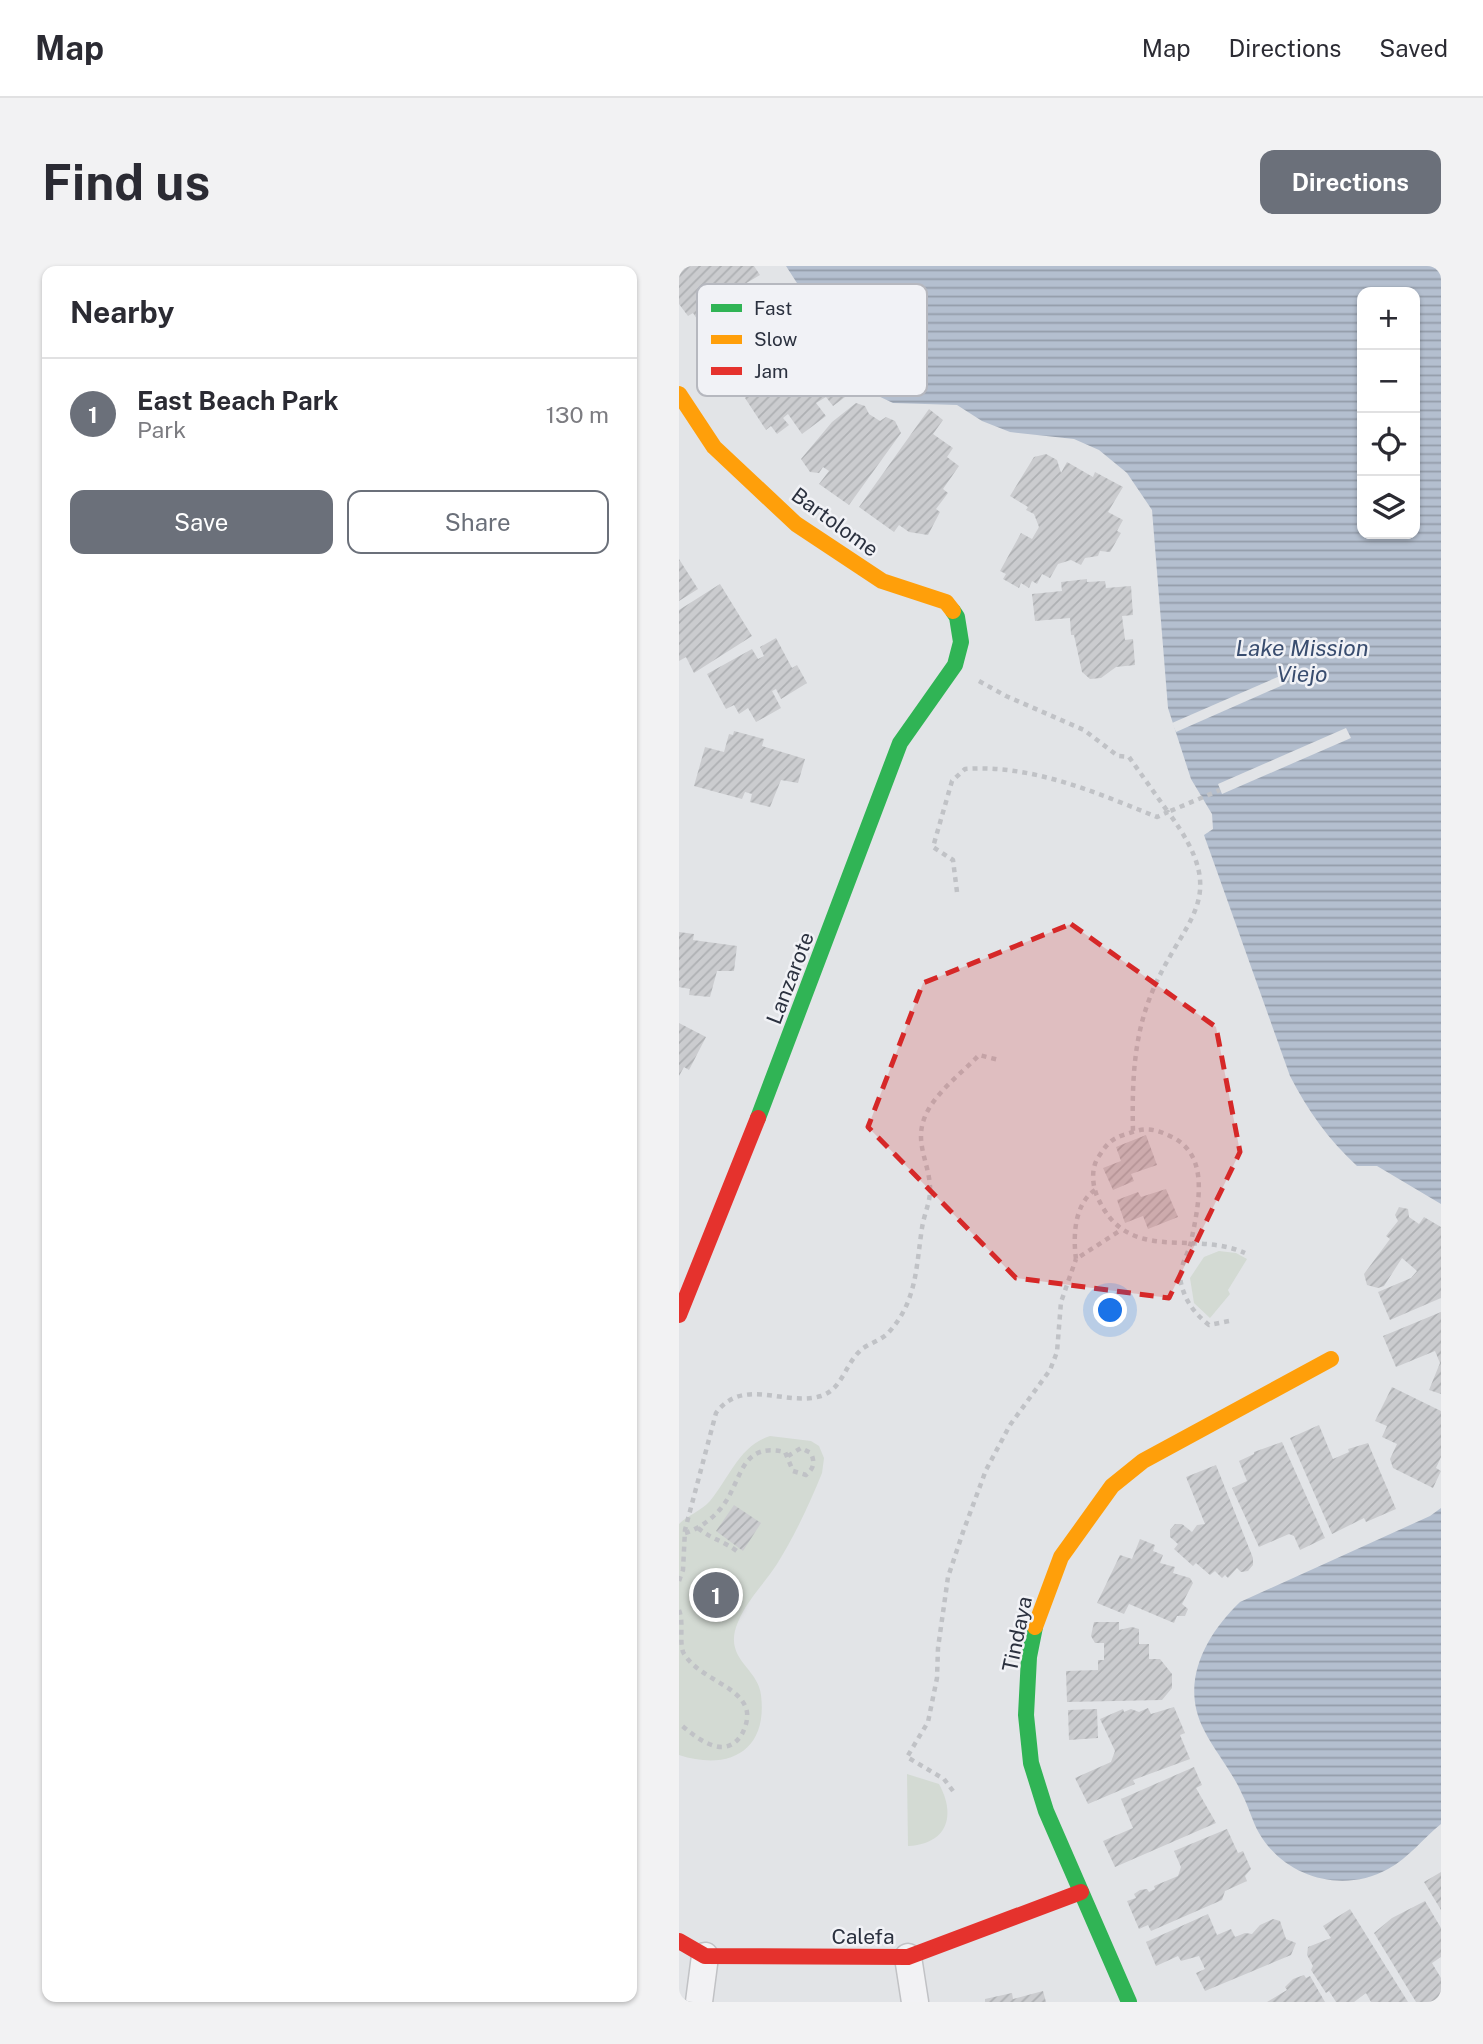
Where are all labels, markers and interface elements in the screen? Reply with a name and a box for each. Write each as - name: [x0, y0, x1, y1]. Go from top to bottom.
- text: Map: [35, 29, 104, 67]
- text: Map: [1142, 34, 1191, 62]
- text: Directions: [1229, 34, 1341, 62]
- text: Saved: [1379, 34, 1448, 62]
- button: Directions: [1260, 150, 1441, 214]
- text: Find us: [42, 153, 210, 211]
- legend: [697, 284, 927, 396]
- map controls: [1357, 287, 1420, 539]
- button: +: [1357, 287, 1420, 350]
- text: Nearby: [70, 294, 174, 330]
- text: Fast: [754, 297, 792, 319]
- text: Slow: [754, 328, 798, 350]
- button: −: [1357, 350, 1420, 413]
- text: Jam: [754, 360, 788, 382]
- text: East Beach Park: [137, 385, 338, 416]
- text: 1: [88, 401, 98, 428]
- text: 130 m: [546, 401, 609, 428]
- button: locate: [1357, 413, 1420, 476]
- text: Park: [137, 416, 186, 443]
- button: layers: [1357, 476, 1420, 539]
- street label: Bartolome: [787, 482, 883, 562]
- button: Save: [70, 490, 333, 554]
- button: Share: [347, 490, 609, 554]
- water label: Lake Mission Viejo: [1235, 634, 1369, 687]
- street label: Lanzarote: [761, 928, 819, 1028]
- your location: [1093, 1293, 1127, 1327]
- pin: 1: [693, 1569, 739, 1621]
- street label: Tindaya: [997, 1594, 1037, 1674]
- street label: Calefa: [831, 1924, 895, 1949]

